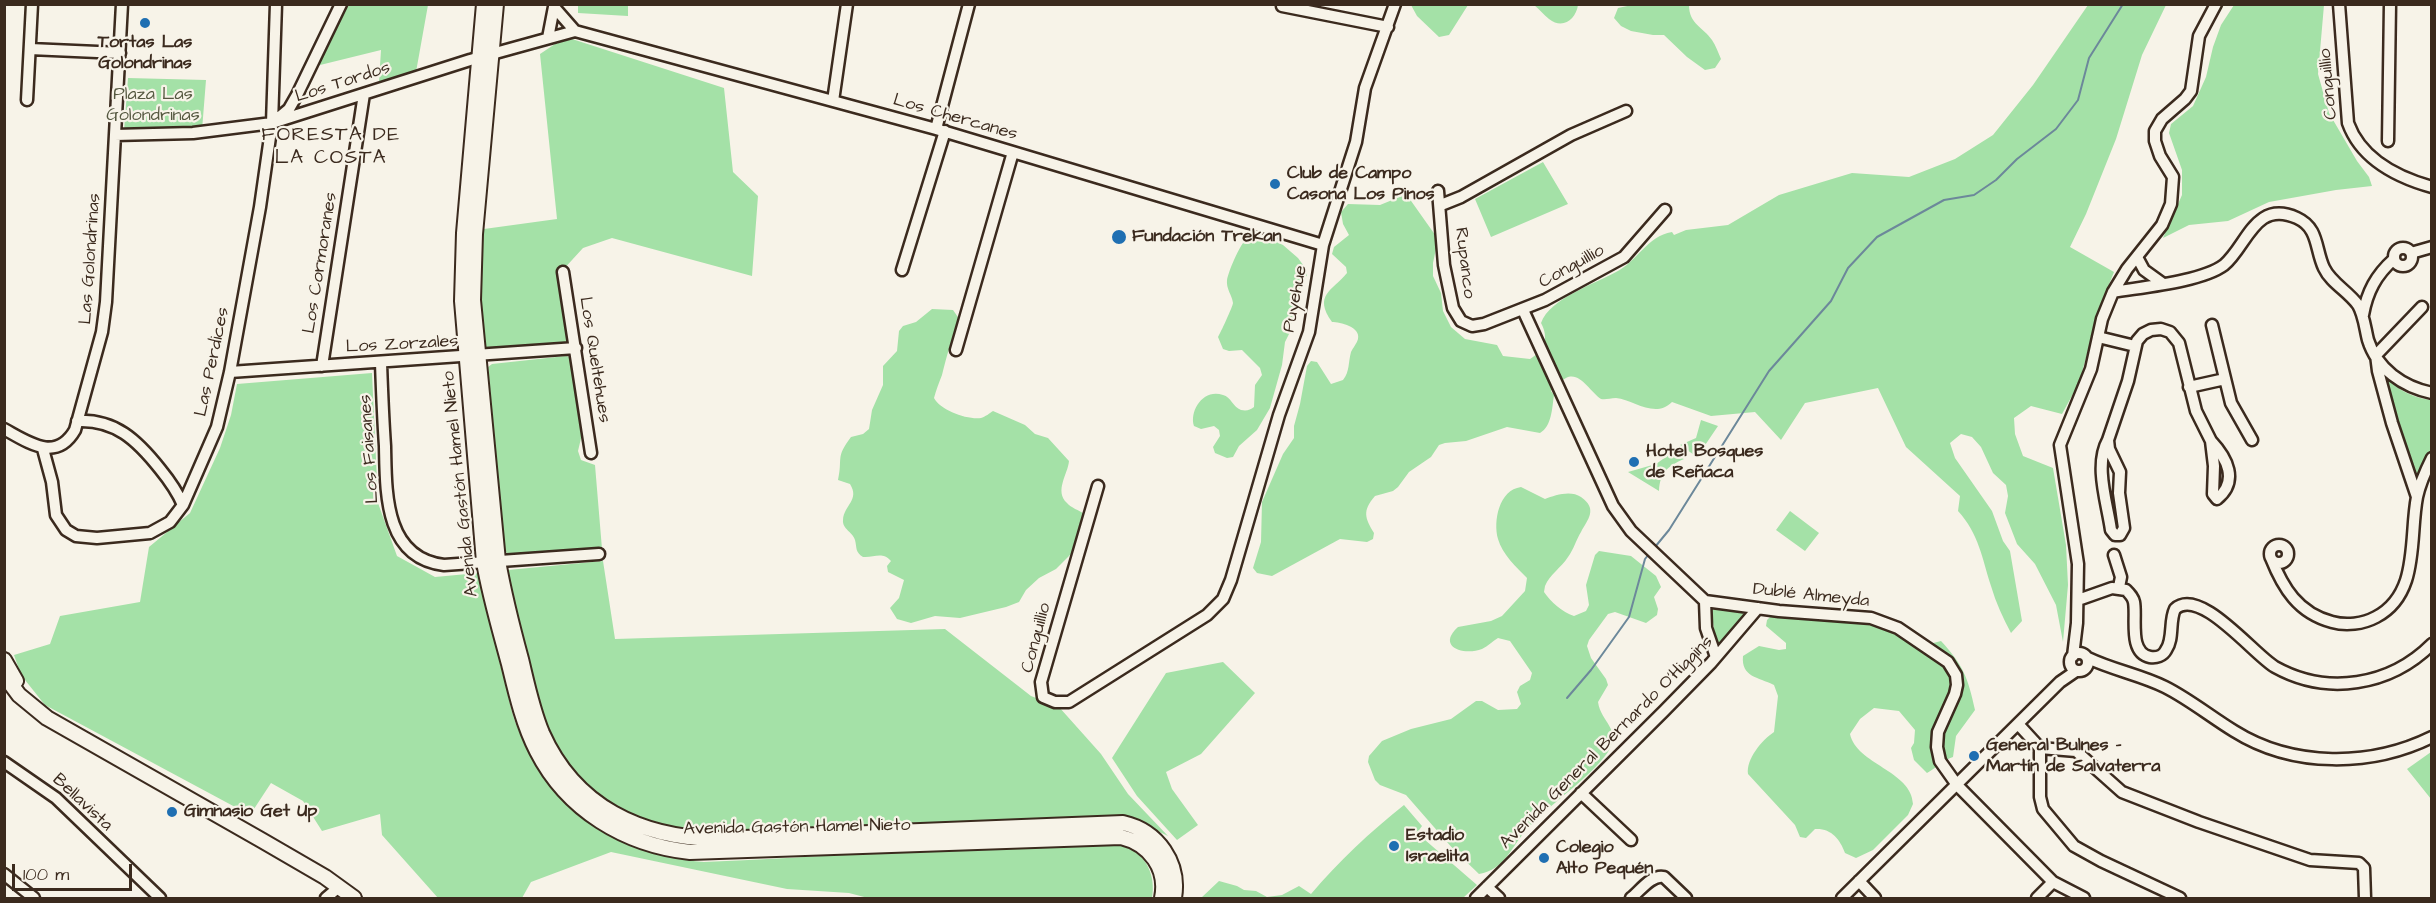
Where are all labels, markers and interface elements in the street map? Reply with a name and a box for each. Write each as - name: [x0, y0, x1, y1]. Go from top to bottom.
- marker: Tortas Las Golondrinas: [138, 16, 152, 30]
- place label: Tortas Las Golondrinas: [98, 32, 192, 74]
- street label: Conguillio: [2315, 47, 2343, 121]
- street label: Los Tordos: [293, 58, 393, 108]
- park label: Plaza Las Golondrinas: [106, 84, 200, 127]
- street label: Los Chercanes: [890, 90, 1020, 146]
- district label: FORESTA DE LA COSTA: [261, 124, 401, 171]
- place label: Club de Campo Casona Los Pinos: [1287, 163, 1435, 206]
- marker: Club de Campo Casona Los Pinos: [1268, 177, 1282, 191]
- street label: Los Cormoranes: [299, 191, 343, 335]
- street label: Las Golondrinas: [76, 193, 106, 325]
- place label: Fundación Trekan: [1132, 226, 1282, 248]
- street label: Rupanco: [1449, 226, 1479, 300]
- marker: Fundación Trekan: [1110, 228, 1128, 246]
- street label: Conguillio: [1535, 240, 1609, 294]
- street label: Puyehue: [1279, 264, 1313, 334]
- street label: Los Queltehues: [573, 295, 615, 425]
- street label: Las Perdices: [191, 305, 235, 419]
- street label: Los Zorzales: [345, 331, 459, 359]
- street label: Avenida Gastón Hamel Nieto: [438, 370, 484, 598]
- street label: Los Faisanes: [355, 394, 385, 504]
- place label: Hotel Bosques de Reñaca: [1646, 441, 1763, 484]
- marker: Hotel Bosques de Reñaca: [1627, 455, 1641, 469]
- street label: Dublé Almeyda: [1752, 579, 1870, 613]
- street label: Conguillio: [1017, 601, 1057, 675]
- street label: Avenida General Bernardo O'Higgins: [1496, 632, 1718, 854]
- place label: General Bulnes - Martín de Salvaterra: [1986, 735, 2160, 777]
- marker: General Bulnes - Martín de Salvaterra: [1967, 749, 1981, 763]
- street label: Bellavista: [47, 770, 117, 836]
- place label: Gimnasio Get Up: [184, 801, 317, 823]
- marker: Gimnasio Get Up: [165, 805, 179, 819]
- street label: Avenida Gastón Hamel Nieto: [683, 815, 911, 841]
- place label: Estadio Israelita: [1406, 825, 1469, 868]
- place label: Colegio Alto Pequén: [1556, 837, 1653, 880]
- marker: Estadio Israelita: [1387, 839, 1401, 853]
- marker: Colegio Alto Pequén: [1537, 851, 1551, 865]
- scale bar: [15, 852, 135, 890]
- text: 100 m: [23, 862, 69, 887]

